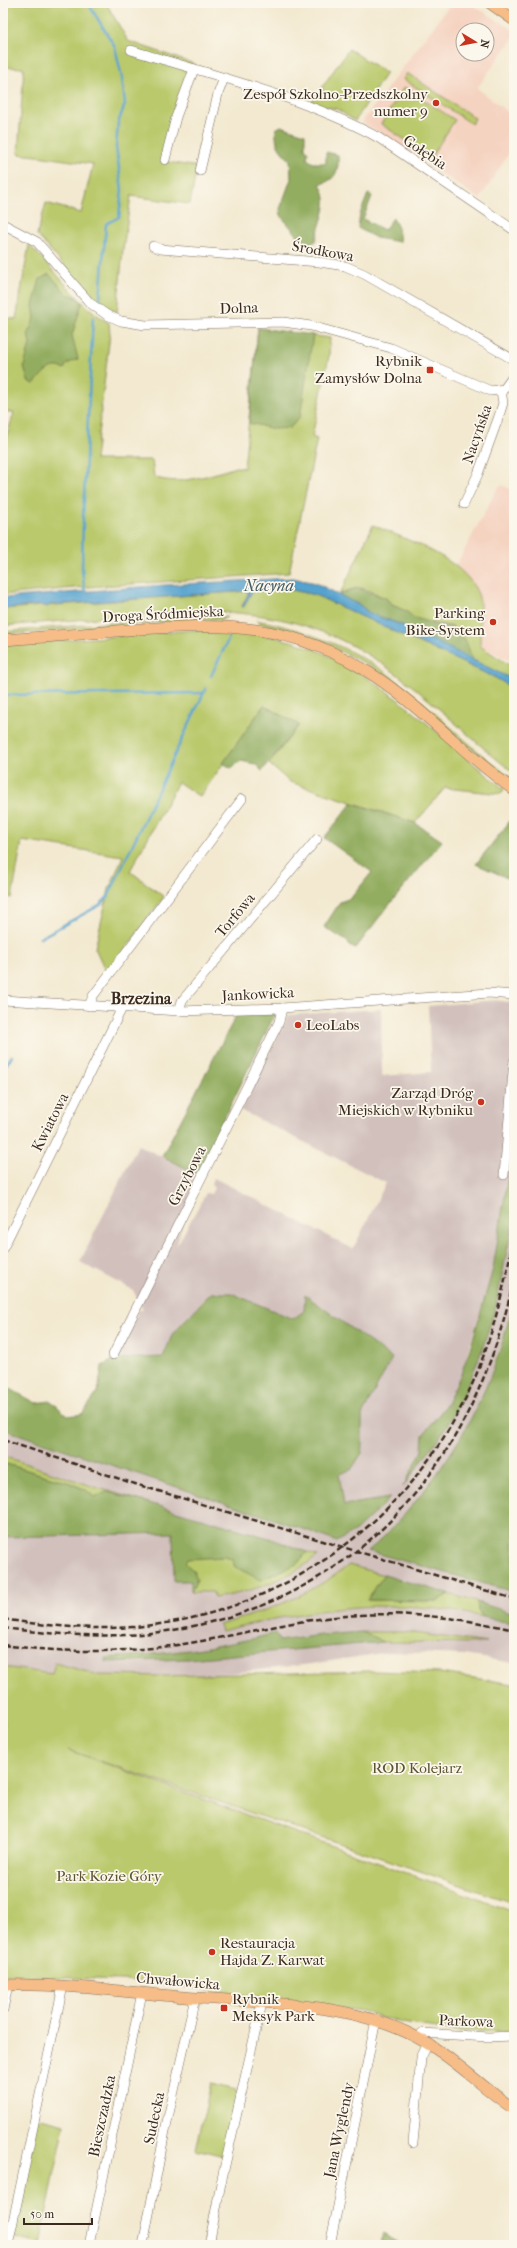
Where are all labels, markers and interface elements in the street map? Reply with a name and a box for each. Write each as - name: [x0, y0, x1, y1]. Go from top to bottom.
- north arrow: [455, 22, 495, 62]
- text: N: [477, 38, 491, 50]
- place label: Zespół Szkolno-Przedszkolny numer 9: [243, 85, 429, 120]
- marker: Zespół Szkolno-Przedszkolny numer 9: [431, 98, 441, 108]
- street label: Gołębia: [400, 131, 451, 174]
- street label: Środkowa: [291, 237, 356, 265]
- street label: Dolna: [219, 298, 260, 318]
- place label: Rybnik Zamysłów Dolna: [315, 352, 423, 387]
- marker: Rybnik Zamysłów Dolna: [425, 365, 435, 375]
- street label: Nacyńska: [459, 401, 496, 466]
- water label: Nacyna: [243, 576, 294, 595]
- street label: Droga Śródmiejska: [102, 602, 225, 626]
- place label: Parking Bike-System: [406, 604, 486, 639]
- marker: Parking Bike-System: [488, 617, 498, 627]
- street label: Torfowa: [211, 888, 259, 941]
- street label: Jankowicka: [220, 983, 296, 1005]
- district label: Brzezina: [111, 989, 172, 1008]
- place label: LeoLabs: [306, 1016, 360, 1034]
- marker: LeoLabs: [293, 1020, 303, 1030]
- place label: Zarząd Dróg Miejskich w Rybniku: [338, 1084, 474, 1119]
- street label: Kwiatowa: [28, 1089, 73, 1154]
- marker: Zarząd Dróg Miejskich w Rybniku: [476, 1097, 486, 1107]
- street label: Grzybowa: [164, 1142, 210, 1209]
- park label: ROD Kolejarz: [372, 1759, 462, 1777]
- park label: Park Kozie Góry: [56, 1867, 163, 1885]
- place label: Restauracja Hajda Z. Karwat: [220, 1934, 326, 1969]
- marker: Restauracja Hajda Z. Karwat: [207, 1947, 217, 1957]
- street label: Chwałowicka: [135, 1968, 222, 1994]
- place label: Rybnik Meksyk Park: [232, 1990, 315, 2025]
- marker: Rybnik Meksyk Park: [219, 2003, 229, 2013]
- street label: Parkowa: [438, 2011, 495, 2031]
- street label: Bieszczadzka: [85, 2072, 120, 2159]
- street label: Jana Wyglendy: [320, 2080, 358, 2180]
- street label: Sudecka: [140, 2089, 169, 2146]
- scale bar: [24, 2200, 92, 2226]
- text: 50 m: [30, 2207, 54, 2221]

